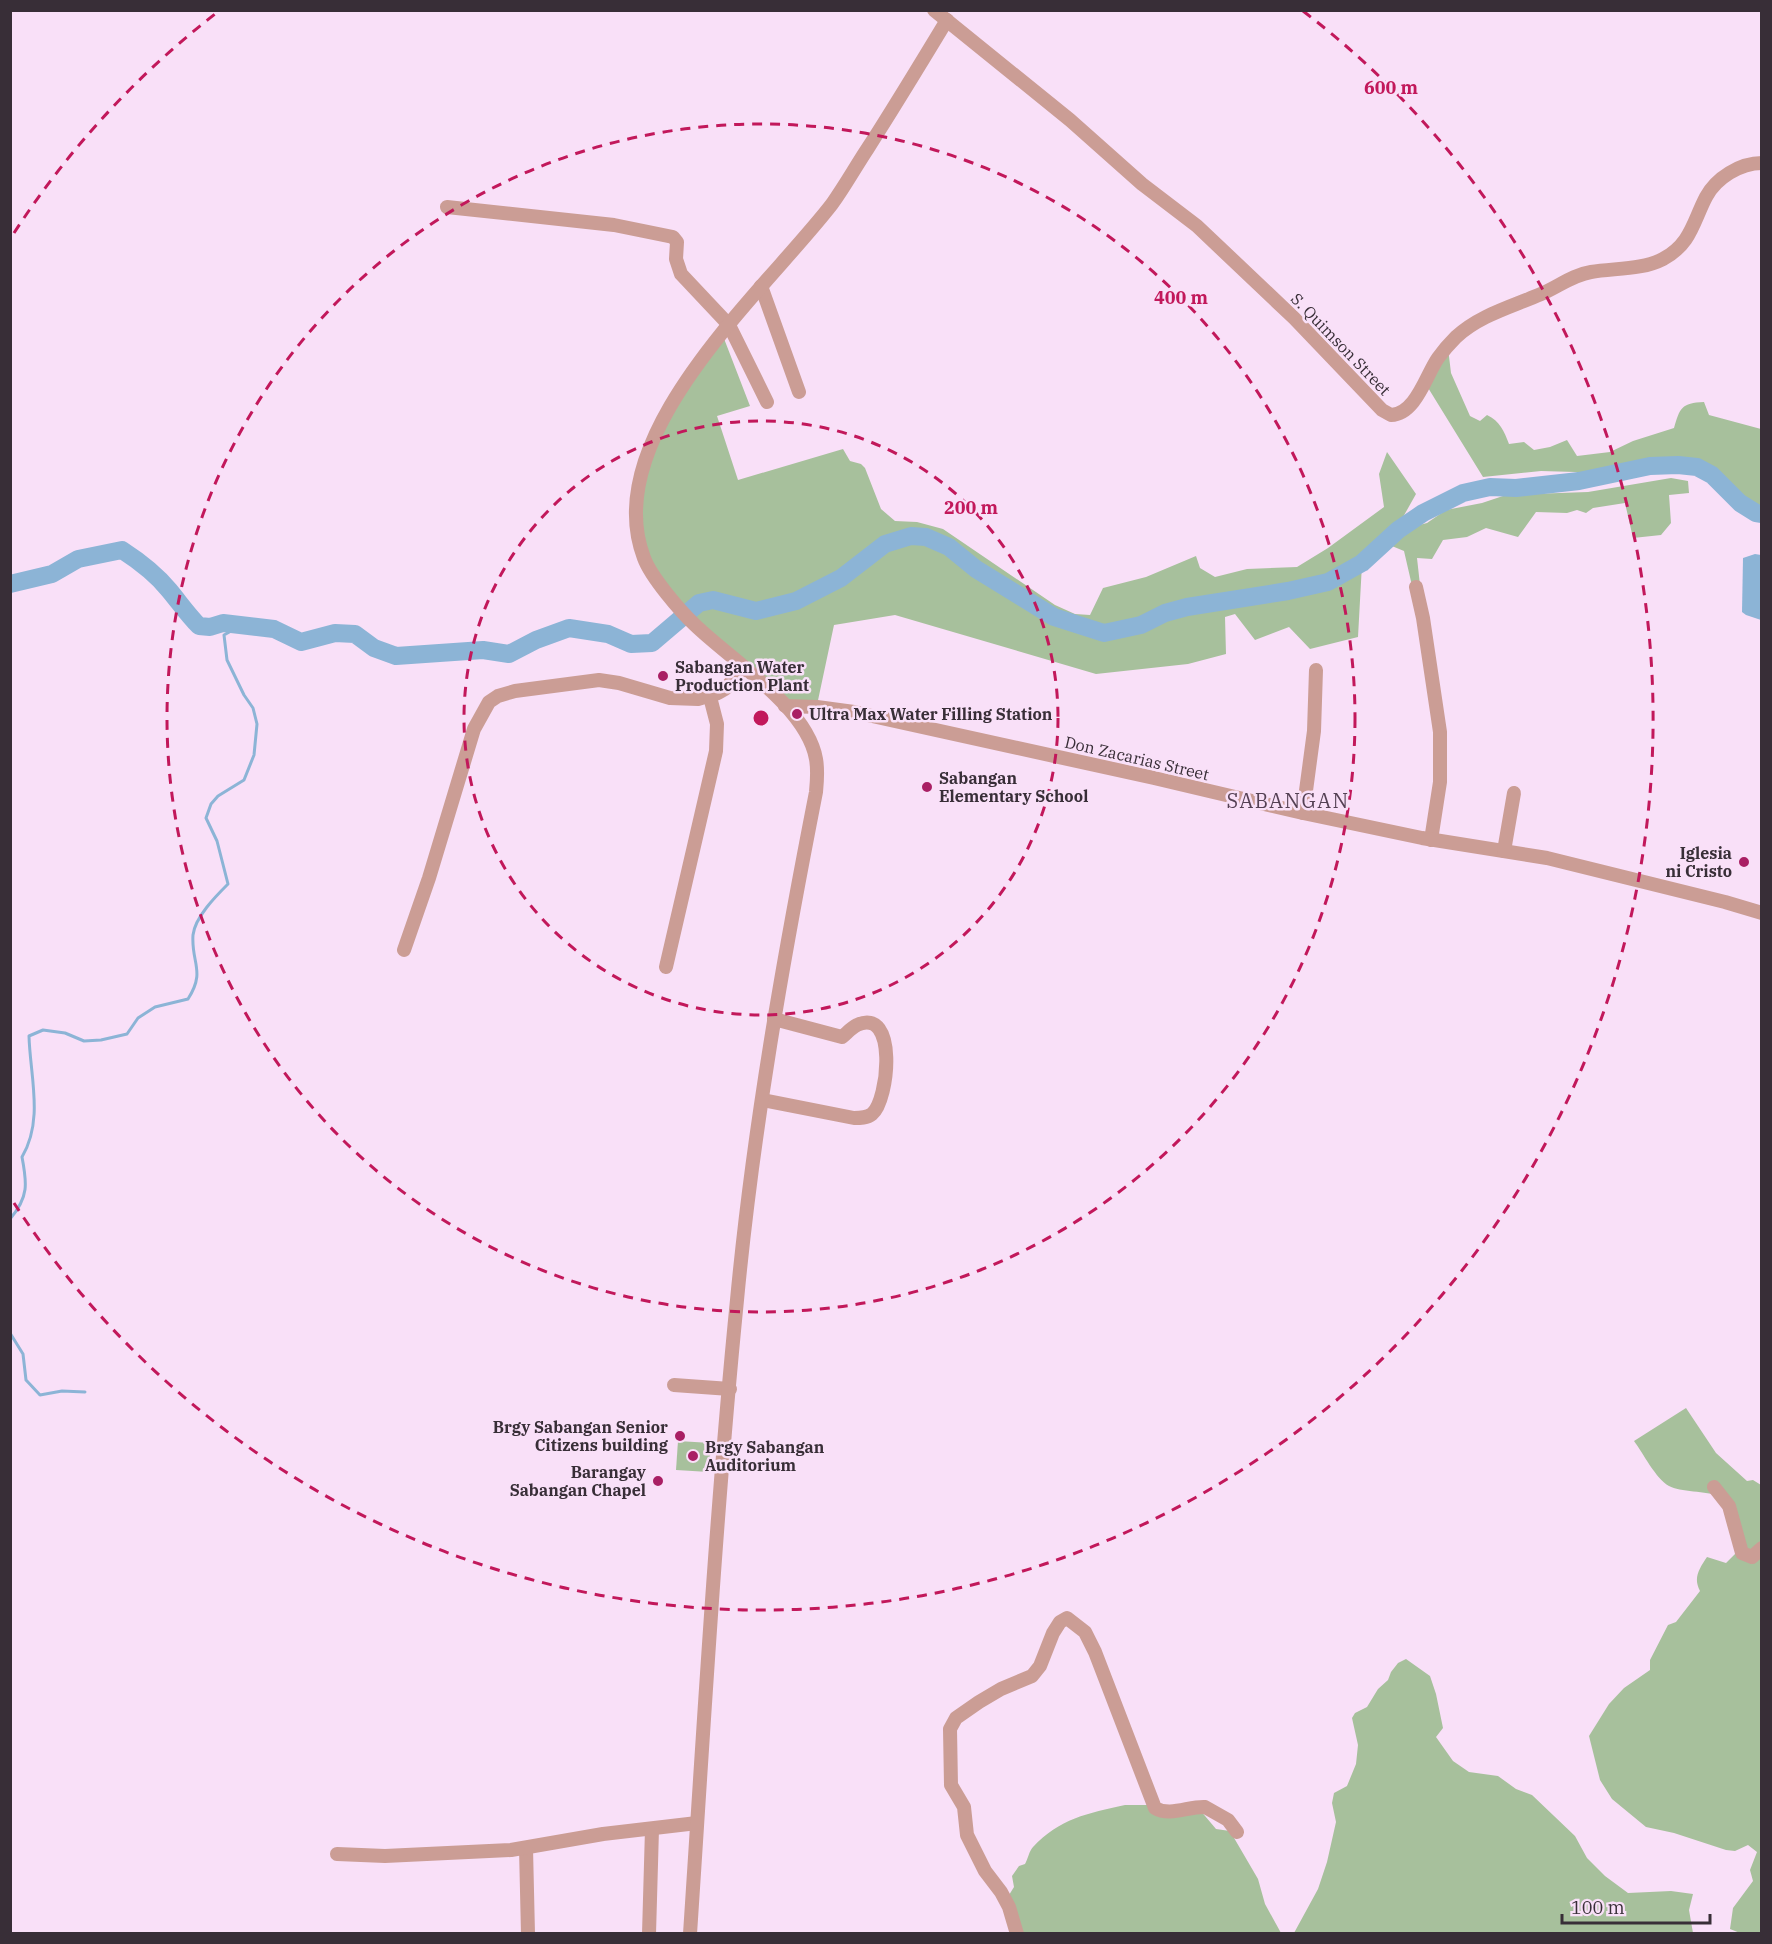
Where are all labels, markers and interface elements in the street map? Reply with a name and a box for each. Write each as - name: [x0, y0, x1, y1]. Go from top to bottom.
- text: 600 m: [1364, 76, 1419, 99]
- text: 400 m: [1154, 286, 1209, 309]
- street label: S. Quimson Street: [1287, 289, 1395, 400]
- text: 200 m: [944, 496, 999, 519]
- place label: Sabangan Water Production Plant: [675, 657, 809, 695]
- marker: Sabangan Water Production Plant: [656, 669, 670, 683]
- place label: Ultra Max Water Filling Station: [809, 704, 1053, 724]
- marker: Ultra Max Water Filling Station: [790, 707, 804, 721]
- centre of rings: [751, 708, 771, 728]
- street label: Don Zacarias Street: [1063, 732, 1211, 784]
- place label: Sabangan Elementary School: [939, 768, 1088, 806]
- marker: Sabangan Elementary School: [920, 780, 934, 794]
- district label: SABANGAN: [1226, 787, 1350, 814]
- place label: Iglesia ni Cristo: [1665, 843, 1732, 881]
- marker: Iglesia ni Cristo: [1737, 855, 1751, 869]
- place label: Brgy Sabangan Senior Citizens building: [493, 1417, 669, 1455]
- marker: Brgy Sabangan Senior Citizens building: [673, 1429, 687, 1443]
- place label: Brgy Sabangan Auditorium: [705, 1437, 825, 1475]
- marker: Brgy Sabangan Auditorium: [686, 1449, 700, 1463]
- place label: Barangay Sabangan Chapel: [510, 1462, 647, 1500]
- marker: Barangay Sabangan Chapel: [651, 1474, 665, 1488]
- scale bar: [1562, 1887, 1710, 1925]
- text: 100 m: [1571, 1896, 1625, 1919]

